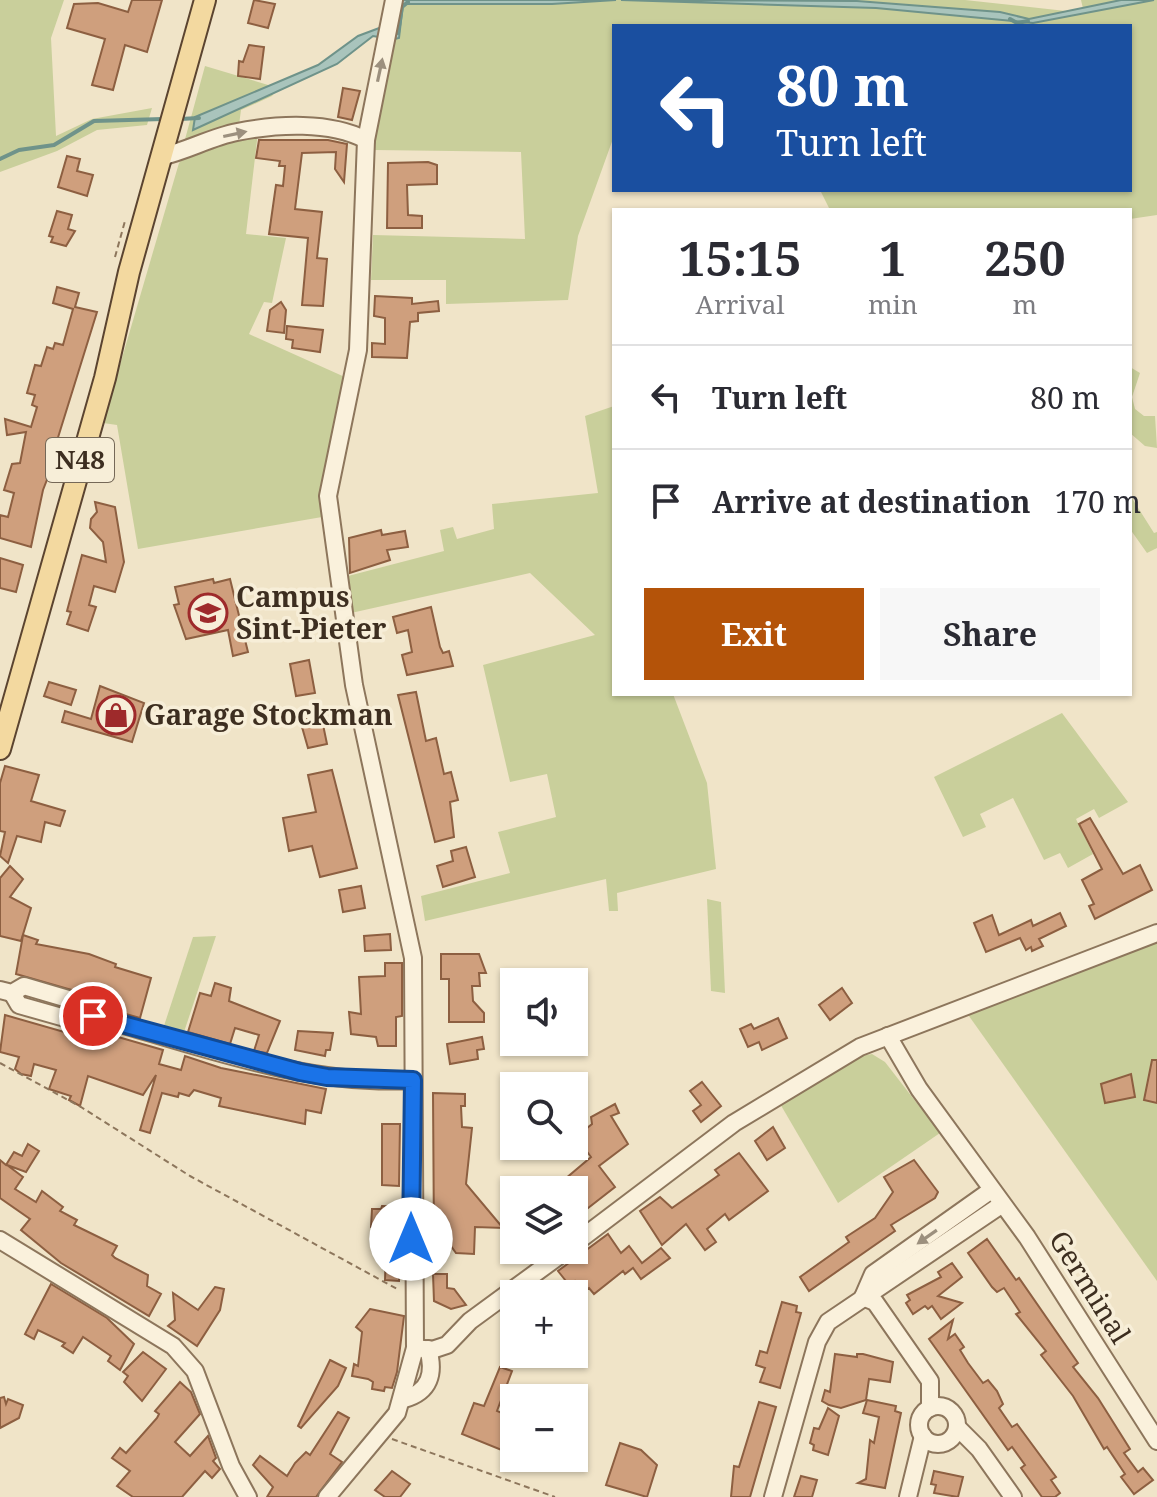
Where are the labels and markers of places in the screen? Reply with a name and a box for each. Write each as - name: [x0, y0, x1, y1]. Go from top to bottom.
- place label: Campus Sint-Pieter: [236, 577, 387, 647]
- school or university icon: Campus Sint-Pieter: [187, 592, 229, 634]
- shop icon: Garage Stockman: [95, 694, 137, 736]
- place label: Garage Stockman: [144, 695, 393, 733]
- pin: [59, 982, 127, 1050]

